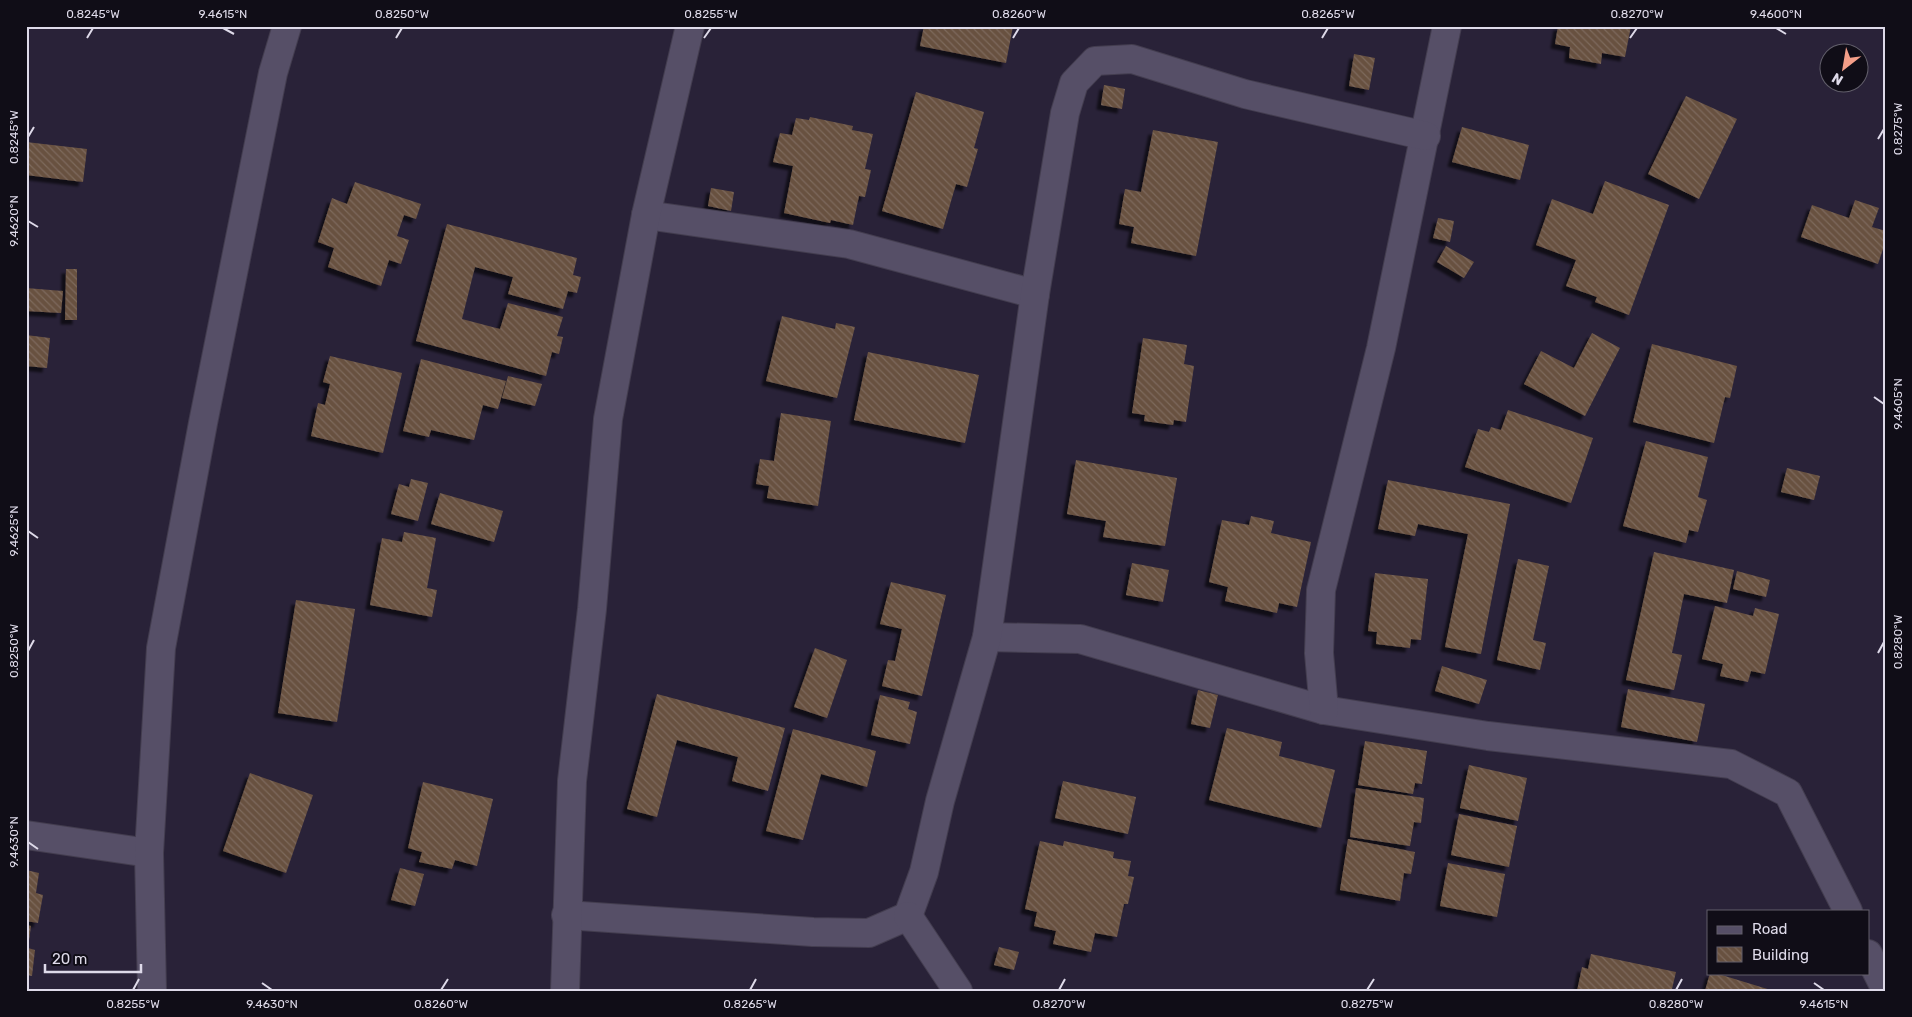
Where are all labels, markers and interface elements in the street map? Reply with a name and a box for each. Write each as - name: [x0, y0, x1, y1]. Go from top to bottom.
- text: 0.8245°W: [66, 7, 120, 21]
- text: 9.4615°N: [199, 7, 247, 21]
- text: 0.8250°W: [375, 7, 429, 21]
- text: 0.8255°W: [684, 7, 738, 21]
- text: 0.8260°W: [992, 7, 1046, 21]
- text: 0.8265°W: [1301, 7, 1355, 21]
- text: 0.8270°W: [1610, 7, 1664, 21]
- text: 9.4600°N: [1750, 7, 1802, 21]
- north arrow: [1820, 42, 1870, 92]
- text: N: [1829, 69, 1846, 89]
- text: 0.8275°W: [1891, 102, 1905, 155]
- text: 0.8245°W: [7, 110, 21, 164]
- text: 9.4620°N: [7, 195, 21, 247]
- text: 9.4605°N: [1891, 378, 1905, 430]
- text: 9.4625°N: [7, 505, 21, 557]
- text: 0.8280°W: [1891, 614, 1905, 669]
- text: 0.8250°W: [7, 624, 21, 678]
- text: 9.4630°N: [7, 816, 21, 868]
- legend: [1707, 910, 1870, 974]
- text: Road: [1752, 920, 1788, 938]
- scale bar: [45, 942, 141, 974]
- text: Building: [1752, 946, 1809, 964]
- text: 20 m: [52, 950, 87, 968]
- text: 0.8255°W: [106, 997, 160, 1011]
- text: 9.4630°N: [246, 997, 298, 1011]
- text: 0.8260°W: [414, 997, 468, 1011]
- text: 0.8265°W: [723, 997, 777, 1011]
- text: 0.8270°W: [1032, 997, 1086, 1011]
- text: 0.8275°W: [1341, 997, 1394, 1011]
- text: 0.8280°W: [1649, 997, 1704, 1011]
- text: 9.4615°N: [1800, 997, 1848, 1011]

